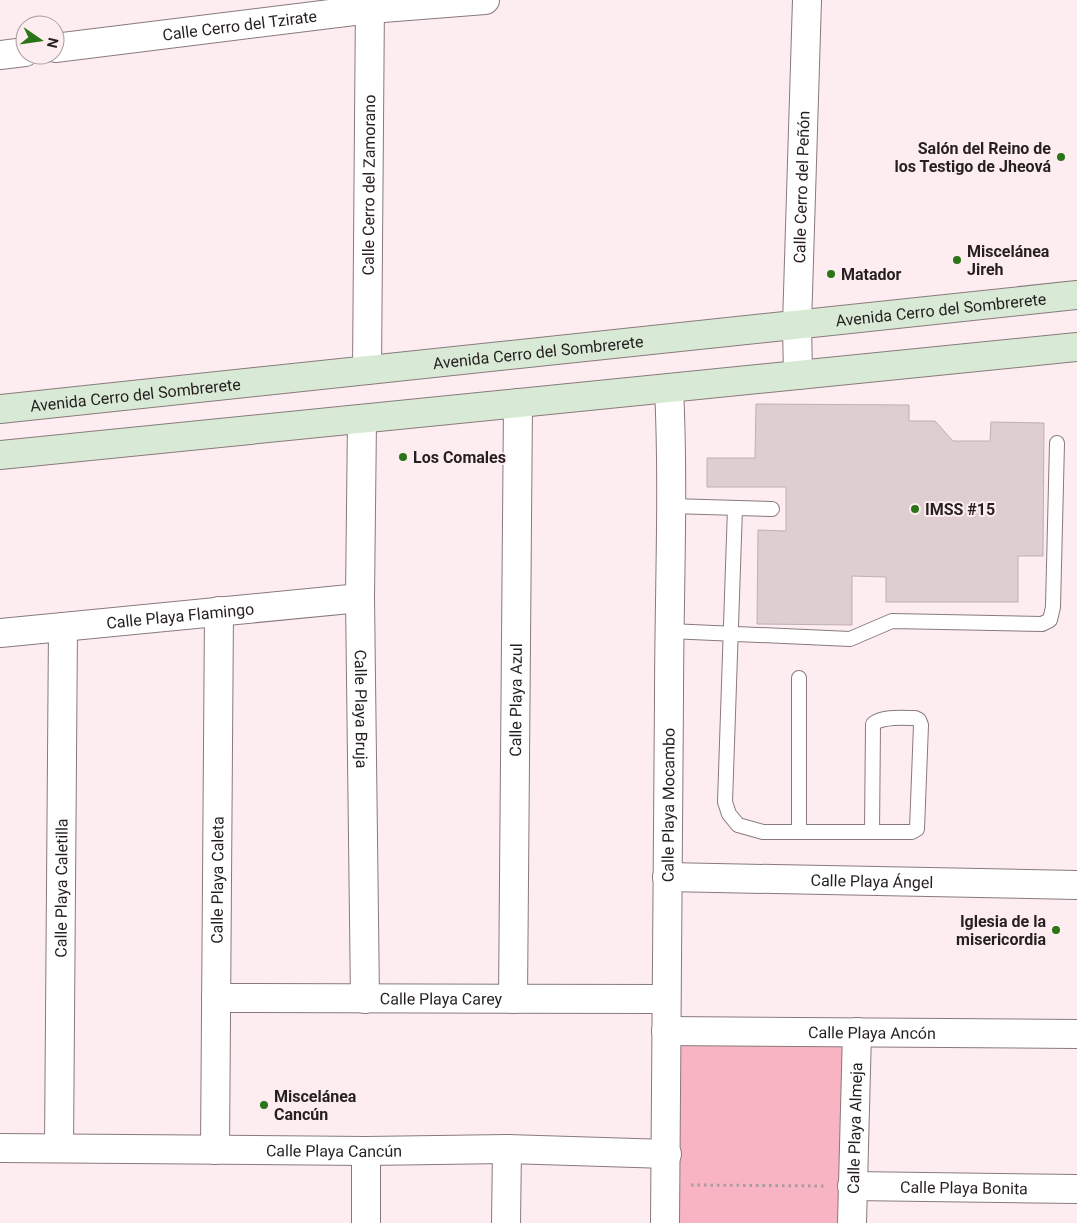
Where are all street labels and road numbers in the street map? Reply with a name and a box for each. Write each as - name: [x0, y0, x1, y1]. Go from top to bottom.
- street label: Calle Cerro del Tzirate: [161, 6, 318, 44]
- street label: Calle Cerro del Zamorano: [358, 95, 379, 275]
- street label: Calle Cerro del Peñón: [789, 110, 813, 264]
- street label: Avenida Cerro del Sombrerete: [835, 289, 1047, 330]
- street label: Avenida Cerro del Sombrerete: [432, 331, 644, 373]
- street label: Avenida Cerro del Sombrerete: [29, 374, 241, 415]
- street label: Calle Playa Flamingo: [105, 599, 255, 632]
- street label: Calle Playa Azul: [506, 643, 525, 757]
- street label: Calle Playa Bruja: [351, 649, 372, 769]
- street label: Calle Playa Mocambo: [658, 728, 678, 882]
- street label: Calle Playa Caleta: [207, 816, 227, 944]
- street label: Calle Playa Caletilla: [51, 818, 71, 958]
- street label: Calle Playa Ángel: [810, 870, 933, 892]
- street label: Calle Playa Carey: [380, 989, 503, 1008]
- street label: Calle Playa Ancón: [808, 1023, 936, 1042]
- street label: Calle Playa Almeja: [843, 1062, 866, 1194]
- street label: Calle Playa Cancún: [266, 1141, 402, 1161]
- street label: Calle Playa Bonita: [900, 1177, 1028, 1198]

